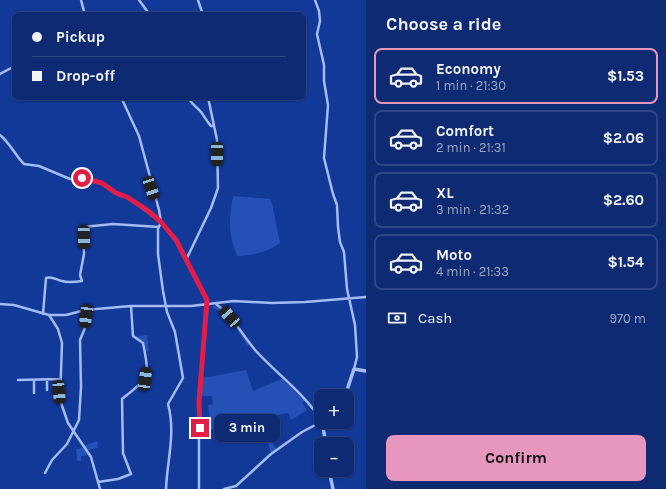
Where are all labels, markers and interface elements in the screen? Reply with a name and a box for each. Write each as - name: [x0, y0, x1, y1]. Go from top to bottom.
- text: Choose a ride: [386, 13, 501, 35]
- text: Pickup: [56, 28, 105, 46]
- icon: car: [388, 58, 424, 94]
- text: Economy: [436, 60, 501, 78]
- text: Drop-off: [56, 67, 115, 85]
- text: $1.53: [607, 67, 644, 85]
- text: 1 min · 21:30: [436, 78, 506, 93]
- icon: car: [388, 120, 424, 156]
- text: Comfort: [436, 122, 494, 140]
- text: $2.06: [603, 129, 644, 147]
- text: 2 min · 21:31: [436, 140, 506, 155]
- car: [211, 142, 223, 166]
- route start: [73, 169, 91, 187]
- car: [141, 175, 161, 201]
- icon: car: [388, 182, 424, 218]
- text: XL: [436, 184, 454, 202]
- text: $2.60: [603, 191, 644, 209]
- text: 3 min · 21:32: [436, 202, 509, 217]
- car: [78, 225, 90, 249]
- icon: car: [388, 244, 424, 280]
- text: Moto: [436, 246, 472, 264]
- text: $1.54: [607, 253, 644, 271]
- text: 4 min · 21:33: [436, 264, 509, 279]
- car: [79, 303, 93, 329]
- car: [218, 304, 242, 330]
- icon: cash: [386, 307, 408, 329]
- text: Cash: [418, 309, 452, 327]
- text: 970 m: [609, 311, 646, 326]
- car: [137, 366, 153, 392]
- car: [52, 380, 66, 404]
- map controls: [314, 389, 354, 477]
- button: +: [314, 389, 354, 429]
- callout: 3 min: [214, 414, 280, 442]
- route end: [191, 419, 209, 437]
- text: 3 min: [229, 420, 265, 435]
- button: Confirm: [386, 435, 646, 481]
- button: −: [314, 437, 354, 477]

